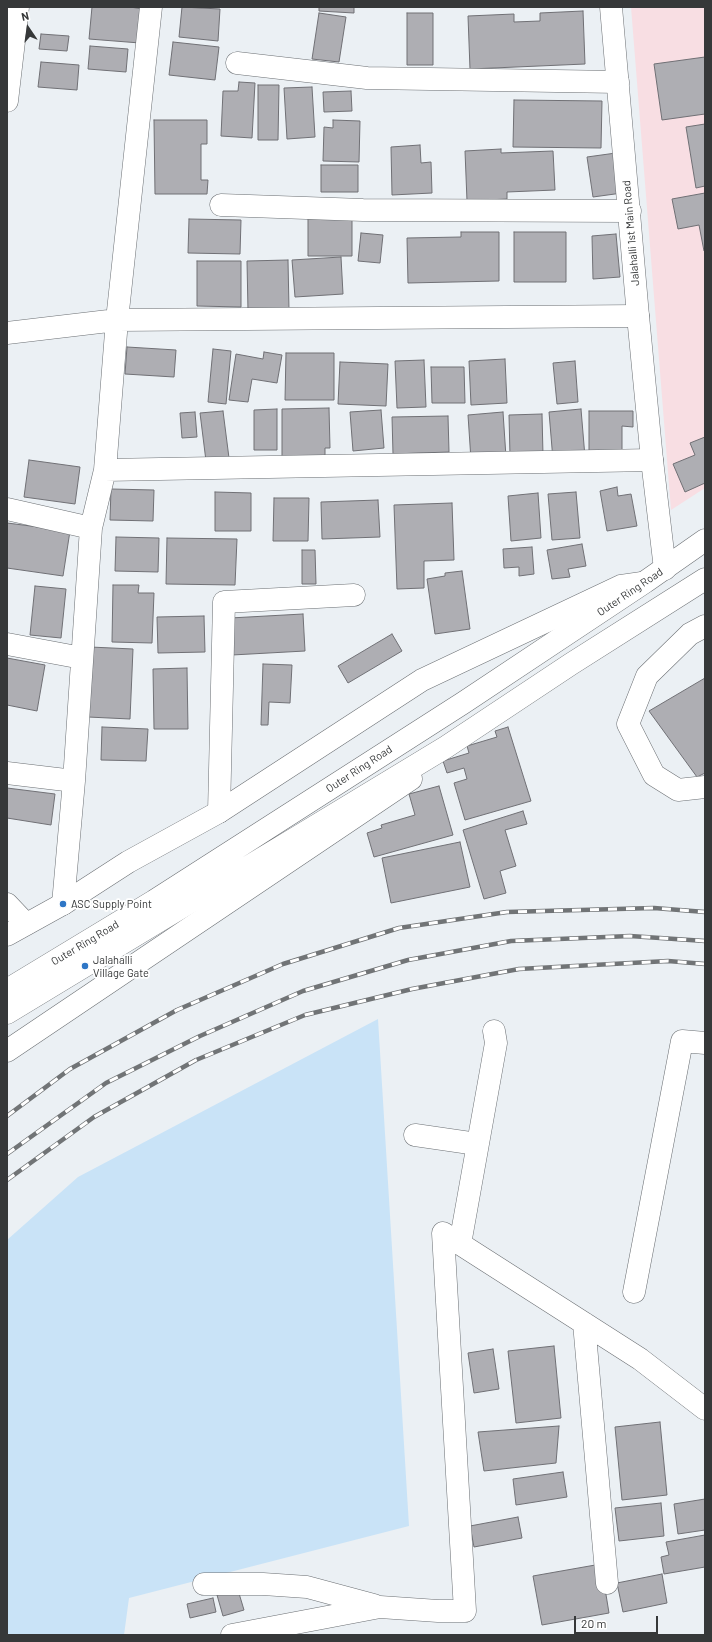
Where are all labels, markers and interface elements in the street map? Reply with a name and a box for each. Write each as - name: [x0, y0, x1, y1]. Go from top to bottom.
- north arrow: [8, 8, 48, 48]
- text: N: [20, 9, 30, 23]
- street label: Jalahalli 1st Main Road: [620, 180, 642, 286]
- street label: Outer Ring Road: [595, 565, 665, 619]
- street label: Outer Ring Road: [323, 743, 395, 795]
- place label: ASC Supply Point: [71, 897, 152, 911]
- marker: ASC Supply Point: [58, 899, 68, 909]
- street label: Outer Ring Road: [49, 918, 121, 968]
- place label: Jalahalli Village Gate: [93, 953, 149, 979]
- marker: Jalahalli Village Gate: [80, 961, 90, 971]
- scale bar: [576, 1608, 660, 1634]
- text: 20 m: [581, 1616, 607, 1630]

